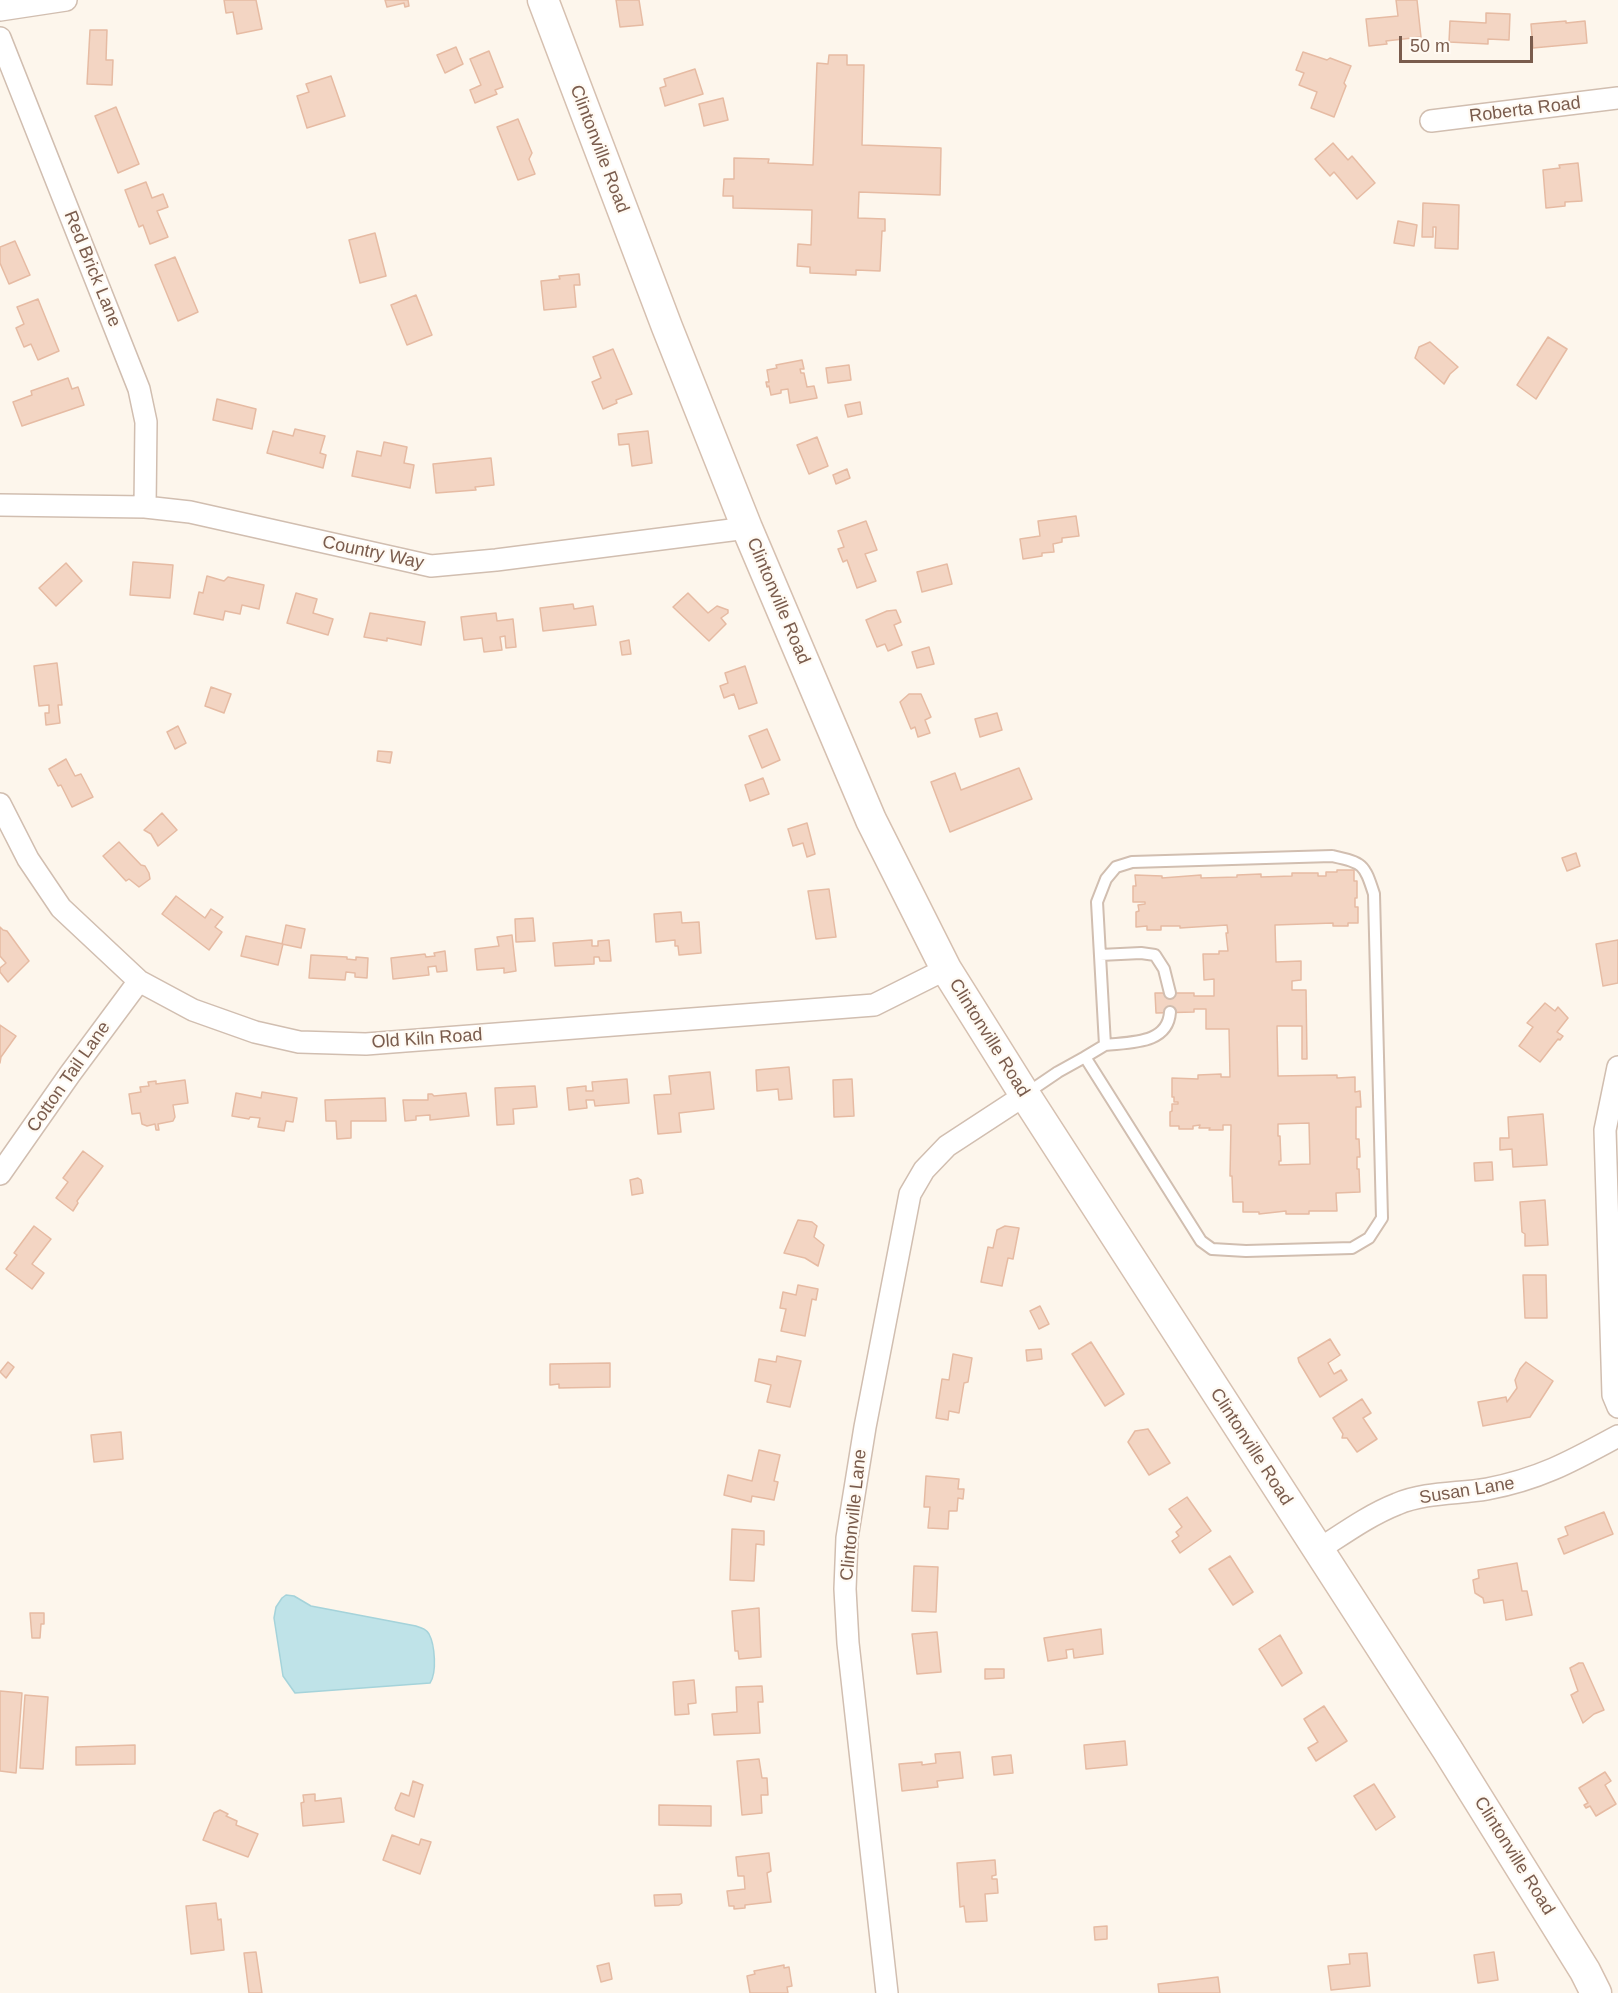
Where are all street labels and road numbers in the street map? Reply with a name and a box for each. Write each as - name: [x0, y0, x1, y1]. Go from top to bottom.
- street label: Clintonville Road: [565, 82, 633, 216]
- street label: Roberta Road: [1468, 92, 1582, 128]
- street label: Red Brick Lane: [59, 208, 125, 330]
- street label: Country Way: [320, 532, 426, 574]
- street label: Clintonville Road: [742, 535, 814, 667]
- street label: Clintonville Road: [944, 975, 1034, 1101]
- street label: Cotton Tail Lane: [23, 1018, 115, 1136]
- street label: Old Kiln Road: [371, 1024, 483, 1054]
- street label: Clintonville Road: [1205, 1384, 1297, 1510]
- street label: Clintonville Lane: [836, 1448, 872, 1582]
- street label: Susan Lane: [1418, 1473, 1516, 1509]
- street label: Clintonville Road: [1469, 1793, 1559, 1919]

